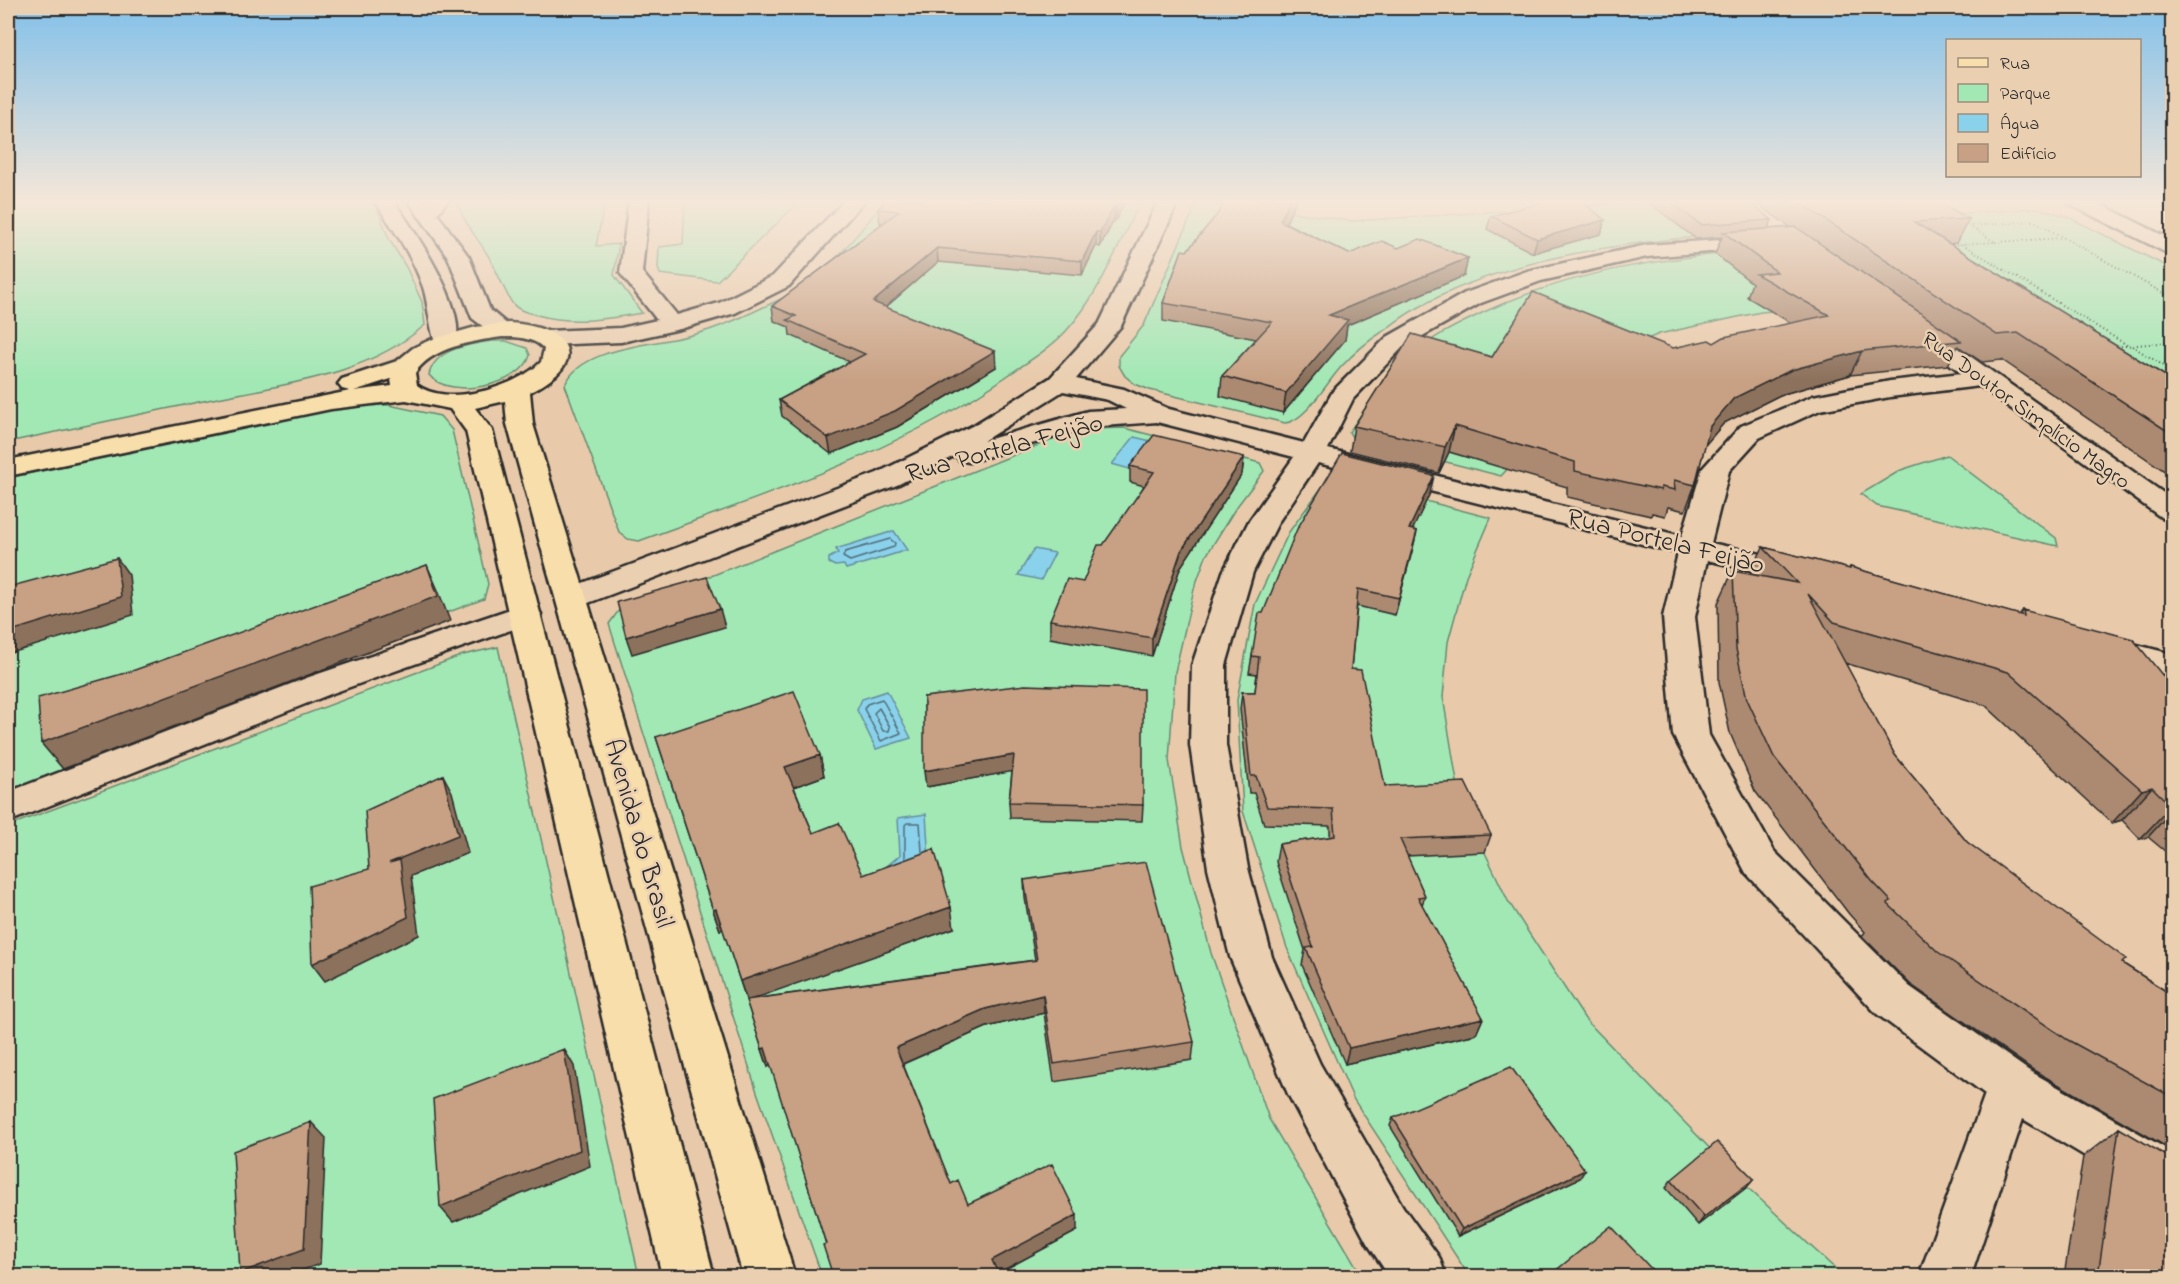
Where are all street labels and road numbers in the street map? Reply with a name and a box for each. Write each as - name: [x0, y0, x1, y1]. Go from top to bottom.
- street label: Rua Doutor Simplício Magro: [1914, 325, 2136, 499]
- street label: Rua Portela Feijão: [902, 404, 1108, 494]
- street label: Rua Portela Feijão: [1562, 499, 1768, 586]
- street label: Avenida do Brasil: [592, 735, 683, 933]

